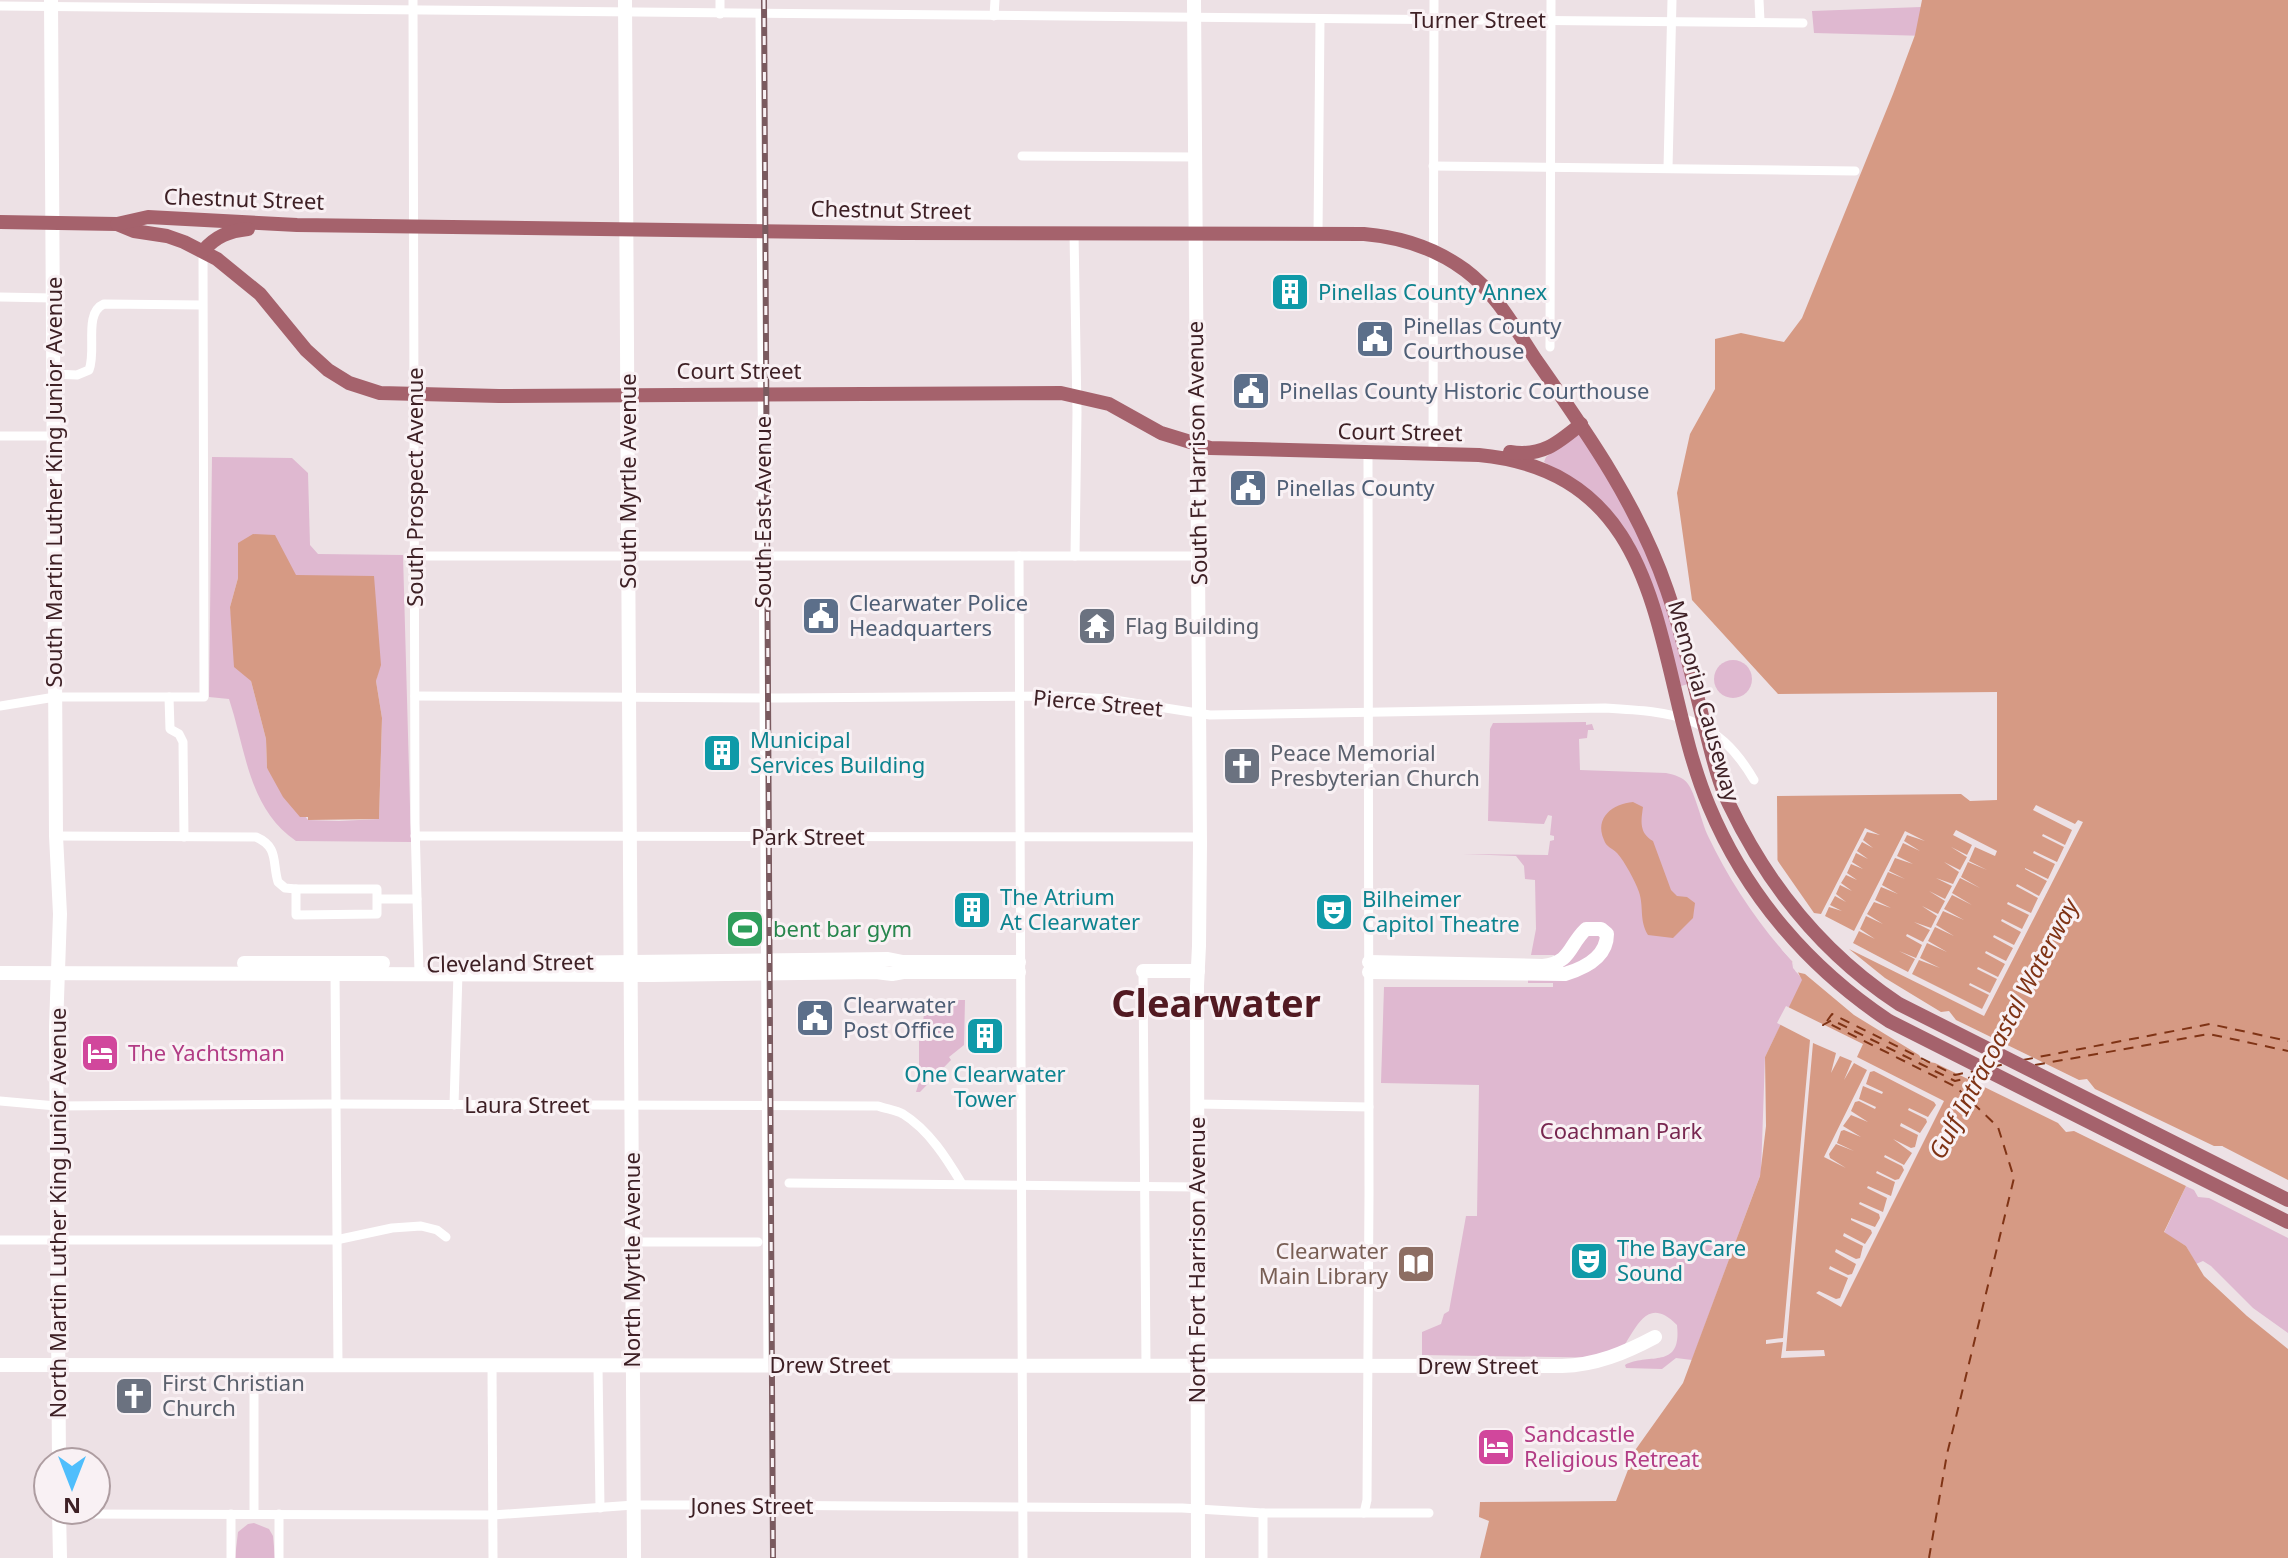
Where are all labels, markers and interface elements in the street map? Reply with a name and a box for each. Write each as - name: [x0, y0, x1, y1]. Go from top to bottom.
- street label: Turner Street: [1410, 4, 1546, 34]
- street label: Chestnut Street: [163, 180, 325, 216]
- street label: Chestnut Street: [810, 193, 972, 225]
- building icon: Pinellas County Annex: [1269, 271, 1311, 313]
- place label: Pinellas County Annex: [1318, 276, 1547, 306]
- street label: South Martin Luther King Junior Avenue: [38, 277, 68, 687]
- place label: Pinellas County Courthouse: [1403, 310, 1562, 365]
- public building icon: Pinellas County Courthouse: [1354, 318, 1396, 360]
- street label: South Ft Harrison Avenue: [1179, 321, 1213, 585]
- street label: Court Street: [677, 355, 802, 385]
- street label: South Prospect Avenue: [399, 367, 429, 607]
- public building icon: Pinellas County Historic Courthouse: [1230, 370, 1272, 412]
- street label: South Myrtle Avenue: [612, 373, 642, 589]
- place label: Pinellas County Historic Courthouse: [1279, 375, 1649, 405]
- street label: Court Street: [1337, 415, 1463, 447]
- street label: South East Avenue: [747, 416, 777, 608]
- public building icon: Pinellas County: [1227, 467, 1269, 509]
- place label: Pinellas County: [1276, 472, 1435, 502]
- place label: Clearwater Police Headquarters: [849, 587, 1028, 642]
- public building icon: Clearwater Police Headquarters: [800, 595, 842, 637]
- street label: Memorial Causeway: [1662, 597, 1748, 806]
- temple icon: Flag Building: [1076, 605, 1118, 647]
- place label: Flag Building: [1125, 610, 1259, 640]
- street label: Pierce Street: [1032, 681, 1164, 723]
- place label: Municipal Services Building: [750, 724, 925, 779]
- building icon: Municipal Services Building: [701, 732, 743, 774]
- place label: Peace Memorial Presbyterian Church: [1270, 737, 1480, 792]
- church icon: Peace Memorial Presbyterian Church: [1221, 745, 1263, 787]
- street label: Park Street: [751, 821, 865, 851]
- place label: The Atrium At Clearwater: [1000, 881, 1140, 936]
- place label: Bilheimer Capitol Theatre: [1362, 883, 1520, 938]
- building icon: The Atrium At Clearwater: [951, 889, 993, 931]
- theatre icon: Bilheimer Capitol Theatre: [1313, 891, 1355, 933]
- water label: Gulf Intracoastal Waterway: [1920, 891, 2086, 1164]
- sports icon: bent bar gym: [724, 908, 766, 950]
- place label: bent bar gym: [773, 913, 912, 943]
- street label: Cleveland Street: [426, 946, 594, 978]
- district label: Clearwater: [1111, 976, 1321, 1028]
- place label: Clearwater Post Office: [843, 989, 956, 1044]
- public building icon: Clearwater Post Office: [794, 997, 836, 1039]
- street label: North Martin Luther King Junior Avenue: [42, 1008, 72, 1418]
- building icon: One Clearwater Tower: [964, 1015, 1006, 1057]
- hotel icon: The Yachtsman: [79, 1032, 121, 1074]
- place label: The Yachtsman: [128, 1037, 285, 1067]
- place label: One Clearwater Tower: [904, 1058, 1066, 1113]
- street label: Laura Street: [464, 1089, 590, 1119]
- park label: Coachman Park: [1540, 1115, 1702, 1145]
- street label: North Fort Harrison Avenue: [1181, 1117, 1211, 1403]
- street label: North Myrtle Avenue: [616, 1152, 646, 1368]
- place label: The BayCare Sound: [1617, 1232, 1746, 1287]
- place label: Clearwater Main Library: [1259, 1235, 1389, 1290]
- theatre icon: The BayCare Sound: [1568, 1240, 1610, 1282]
- library icon: Clearwater Main Library: [1395, 1243, 1437, 1285]
- street label: Drew Street: [769, 1349, 891, 1379]
- street label: Drew Street: [1417, 1350, 1539, 1380]
- place label: First Christian Church: [162, 1367, 305, 1422]
- church icon: First Christian Church: [113, 1375, 155, 1417]
- place label: Sandcastle Religious Retreat: [1524, 1418, 1699, 1473]
- hotel icon: Sandcastle Religious Retreat: [1475, 1426, 1517, 1468]
- north arrow: [32, 1446, 112, 1526]
- street label: Jones Street: [688, 1490, 814, 1520]
- text: N: [63, 1492, 81, 1522]

